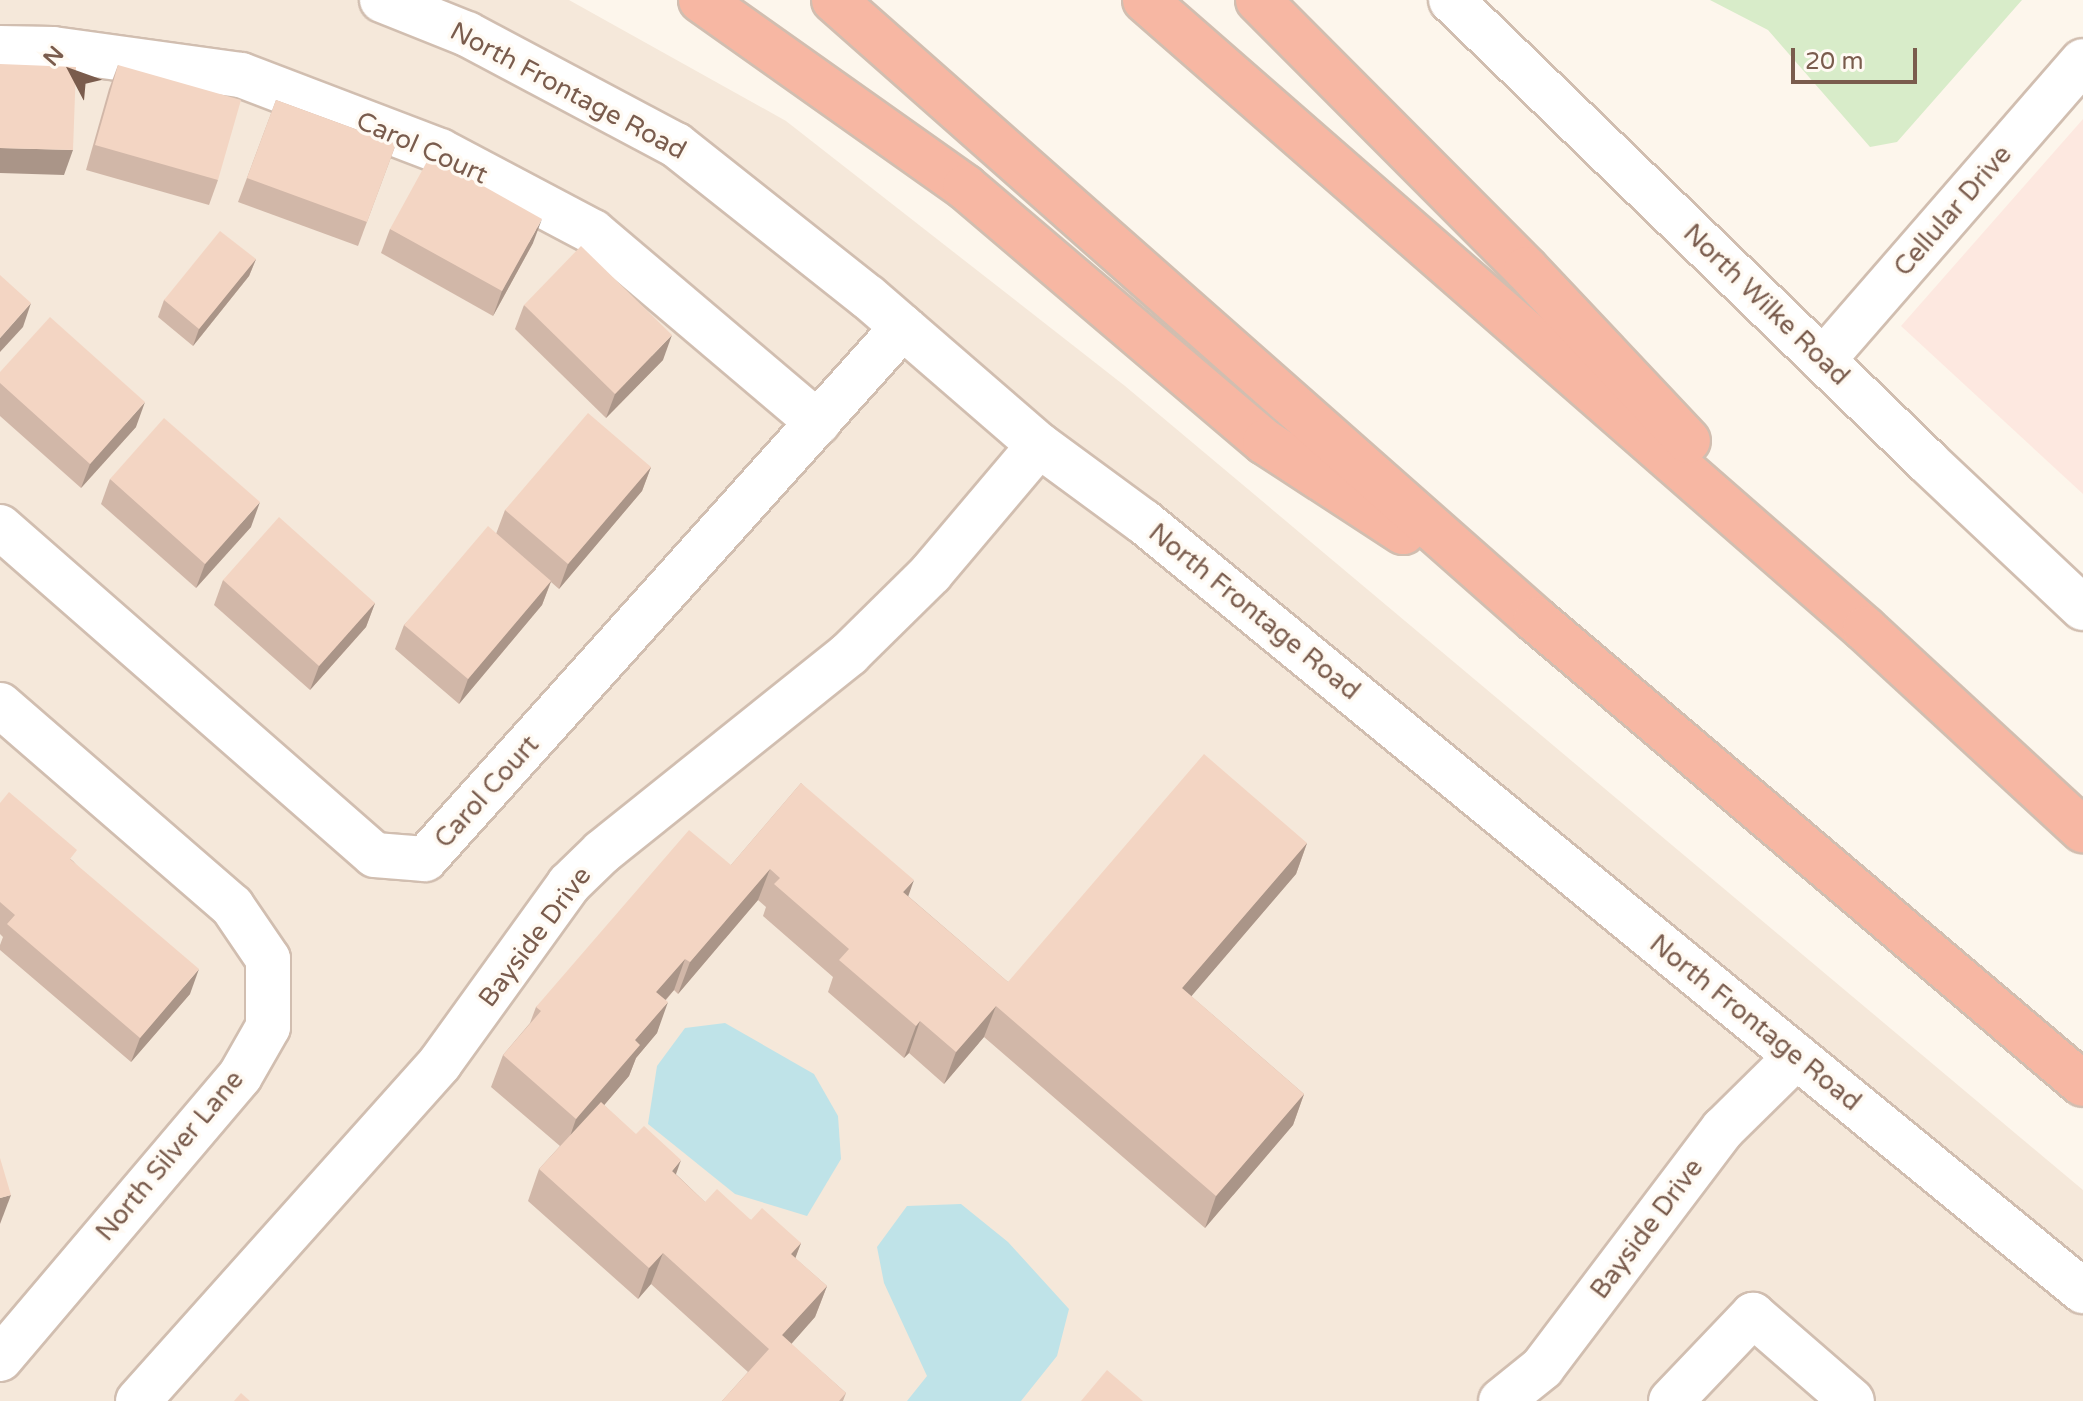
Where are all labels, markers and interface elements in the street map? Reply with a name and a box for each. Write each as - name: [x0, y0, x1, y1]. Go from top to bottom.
- street label: North Frontage Road: [445, 16, 691, 166]
- north arrow: [32, 32, 112, 112]
- scale bar: [1795, 32, 1921, 82]
- text: N: [38, 41, 69, 71]
- text: 20 m: [1805, 47, 1863, 76]
- street label: Carol Court: [351, 105, 493, 191]
- street label: Cellular Drive: [1888, 139, 2018, 283]
- street label: North Wilke Road: [1677, 218, 1855, 392]
- street label: North Frontage Road: [1142, 517, 1366, 707]
- street label: Carol Court: [428, 729, 546, 855]
- street label: Bayside Drive: [472, 861, 598, 1013]
- street label: North Frontage Road: [1643, 928, 1867, 1118]
- street label: North Silver Lane: [90, 1065, 250, 1247]
- street label: Bayside Drive: [1584, 1153, 1710, 1305]

